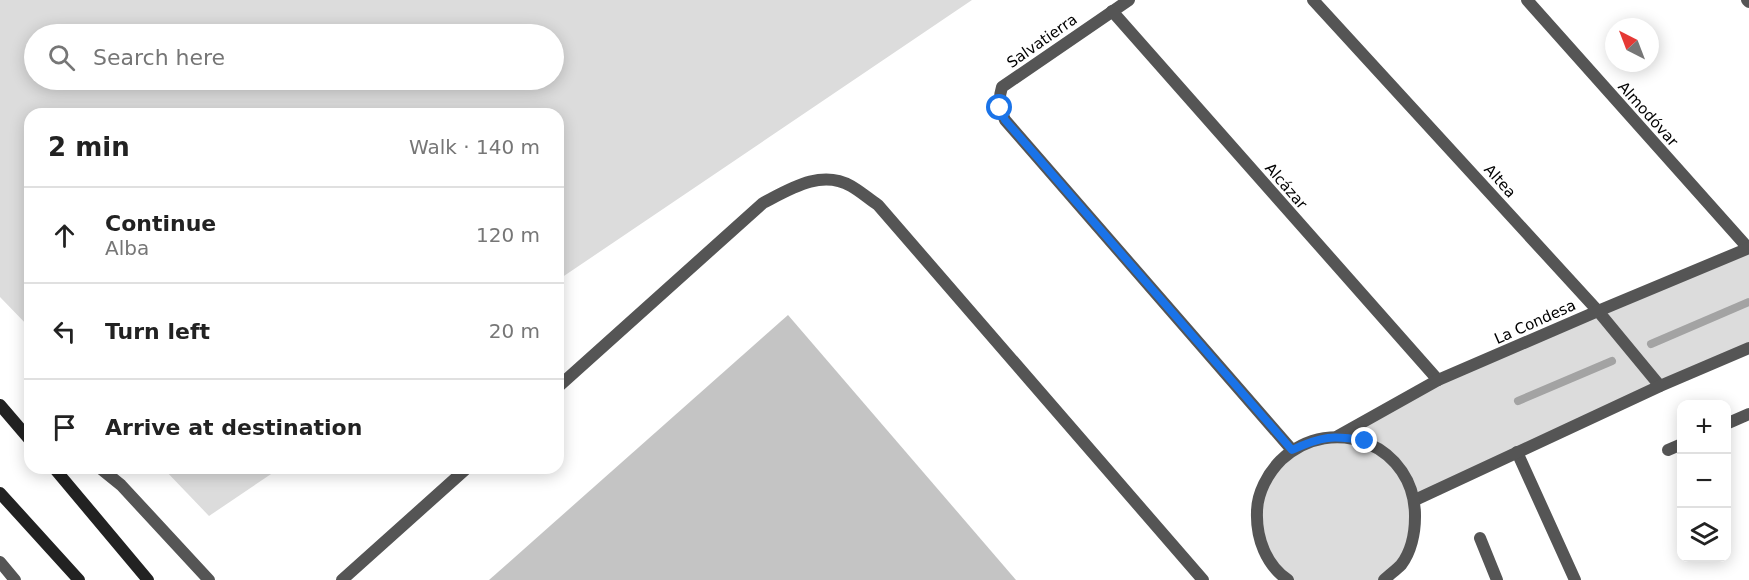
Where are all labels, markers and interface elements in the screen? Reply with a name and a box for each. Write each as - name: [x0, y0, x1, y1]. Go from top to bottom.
- street label: Salvatierra: [1003, 10, 1081, 72]
- north arrow: [1605, 18, 1659, 72]
- search box: [24, 24, 564, 90]
- icon: search: [45, 41, 78, 74]
- text: Search here: [93, 45, 225, 70]
- street label: Almodóvar: [1614, 78, 1682, 151]
- route start: [986, 94, 1012, 120]
- text: 2 min: [48, 132, 130, 162]
- text: Walk · 140 m: [409, 135, 540, 159]
- street label: Alcázar: [1261, 159, 1311, 213]
- street label: Altea: [1480, 161, 1520, 201]
- text: Continue: [105, 211, 216, 236]
- icon: ahead: [48, 219, 81, 252]
- text: 120 m: [476, 223, 540, 247]
- text: Alba: [105, 236, 149, 260]
- street label: La Condesa: [1491, 296, 1579, 348]
- icon: left: [48, 315, 81, 348]
- text: Turn left: [105, 319, 210, 344]
- text: 20 m: [489, 319, 540, 343]
- map controls: [1677, 400, 1731, 562]
- button: +: [1677, 400, 1731, 454]
- icon: arrive: [48, 411, 81, 444]
- text: Arrive at destination: [105, 415, 362, 440]
- route end: [1351, 427, 1377, 453]
- button: −: [1677, 454, 1731, 508]
- button: layers: [1677, 508, 1731, 562]

